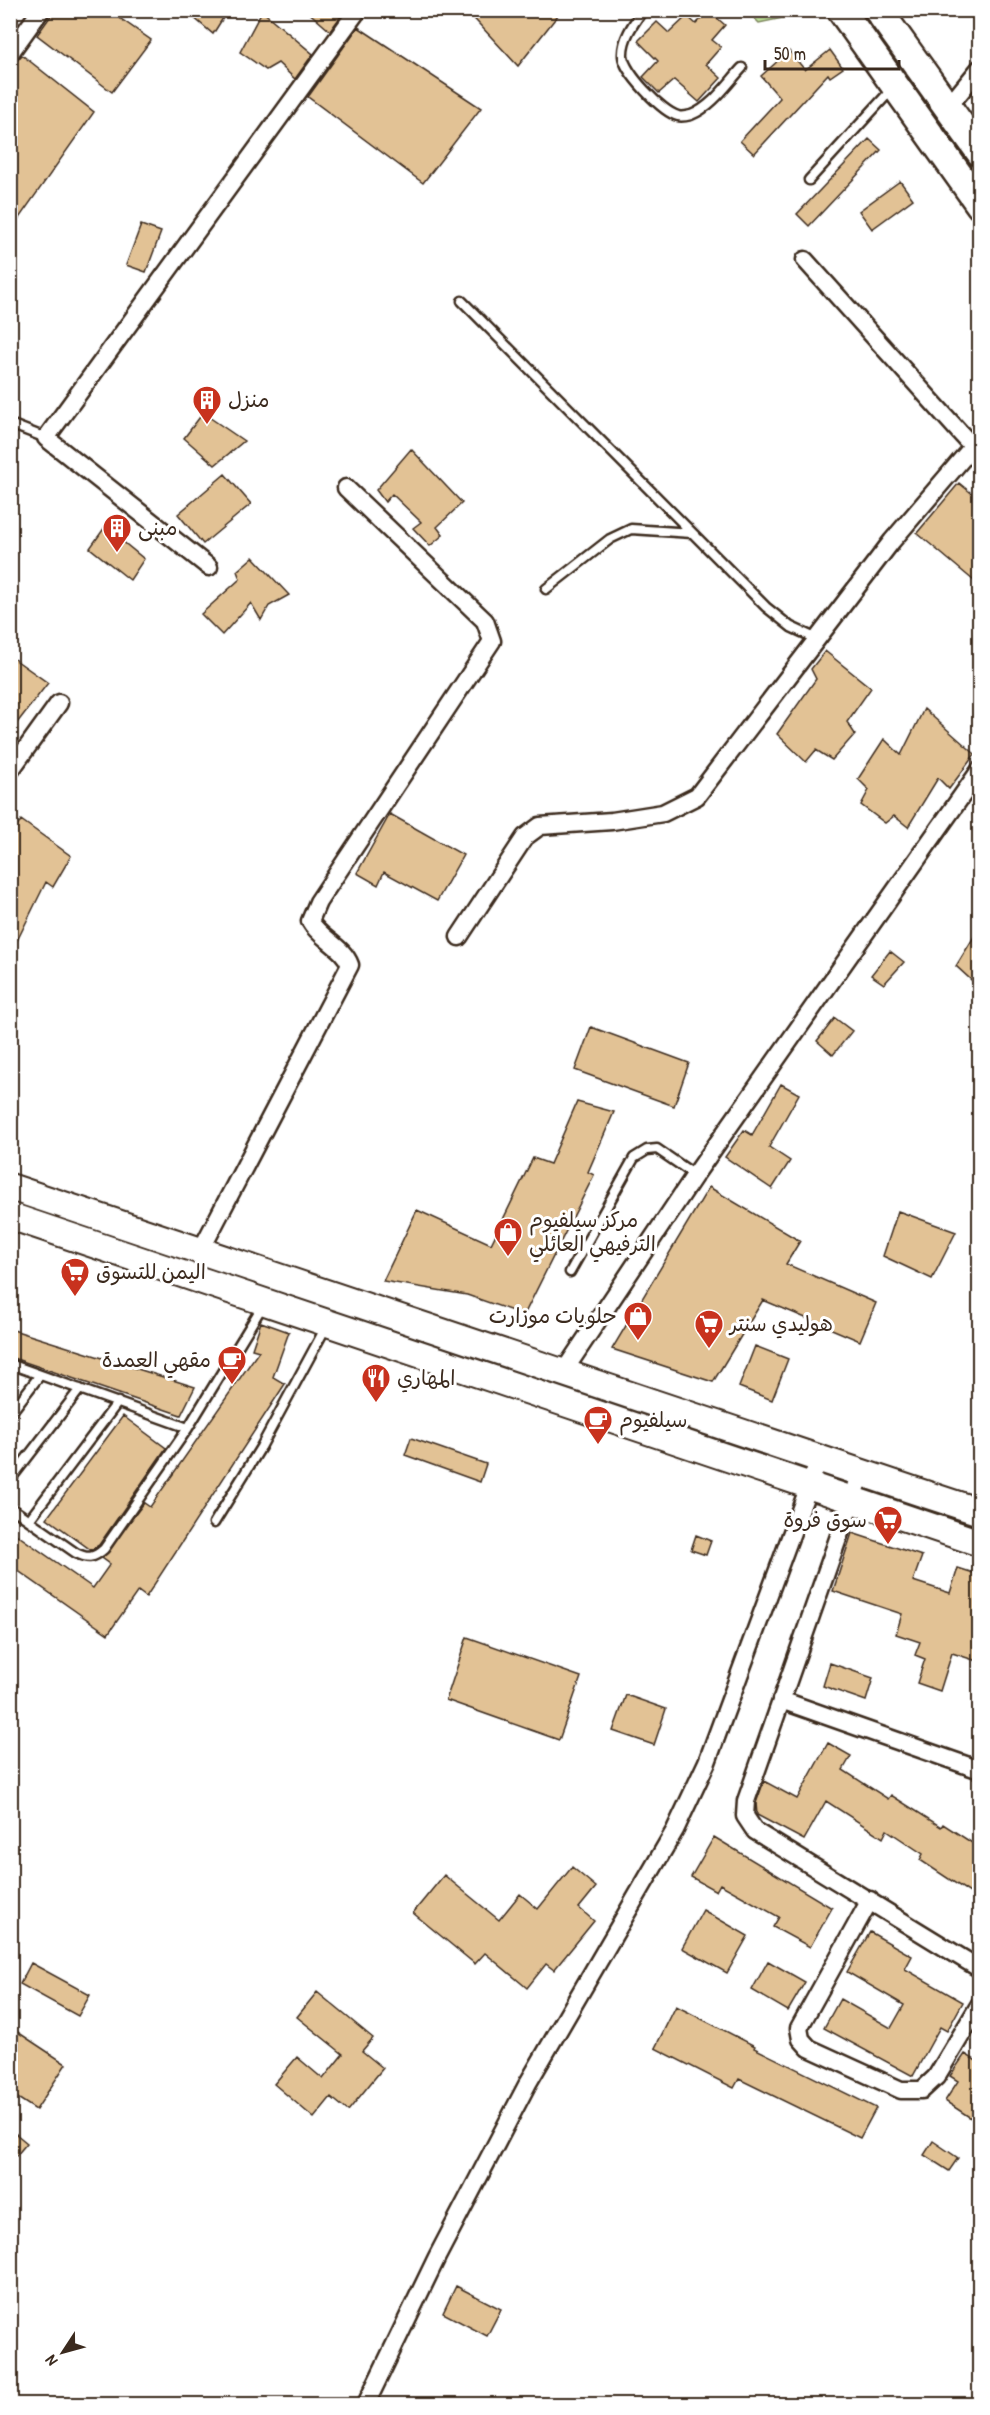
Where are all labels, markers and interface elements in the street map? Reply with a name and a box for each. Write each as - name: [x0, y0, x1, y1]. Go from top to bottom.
- scale bar: [765, 33, 898, 71]
- text: 50 m: [774, 41, 806, 66]
- building icon: منزل: [191, 384, 223, 426]
- place label: منزل: [228, 385, 269, 414]
- building icon: مبنى: [101, 512, 133, 554]
- place label: مبنى: [138, 513, 177, 542]
- place label: مركز سيلفيوم الترفيهي العائلي: [529, 1205, 656, 1263]
- shop icon: مركز سيلفيوم الترفيهي العائلي: [492, 1216, 524, 1258]
- supermarket icon: اليمن للتسوق: [59, 1256, 91, 1298]
- place label: اليمن للتسوق: [96, 1257, 206, 1286]
- shop icon: حلويات موزارت: [622, 1300, 654, 1342]
- place label: حلويات موزارت: [489, 1301, 617, 1330]
- supermarket icon: هوليدي سنتر: [693, 1308, 725, 1350]
- place label: هوليدي سنتر: [728, 1309, 833, 1339]
- cafe icon: مقهي العمدة: [216, 1344, 248, 1386]
- place label: مقهي العمدة: [102, 1345, 211, 1379]
- restaurant icon: المهاري: [360, 1362, 392, 1404]
- place label: المهاري: [397, 1363, 455, 1393]
- cafe icon: سيلفيوم: [582, 1404, 614, 1446]
- place label: سيلفيوم: [619, 1405, 688, 1436]
- supermarket icon: سوق فروة: [872, 1504, 904, 1546]
- place label: سوق فروة: [783, 1505, 867, 1534]
- north arrow: [33, 2322, 93, 2382]
- text: N: [39, 2351, 62, 2371]

